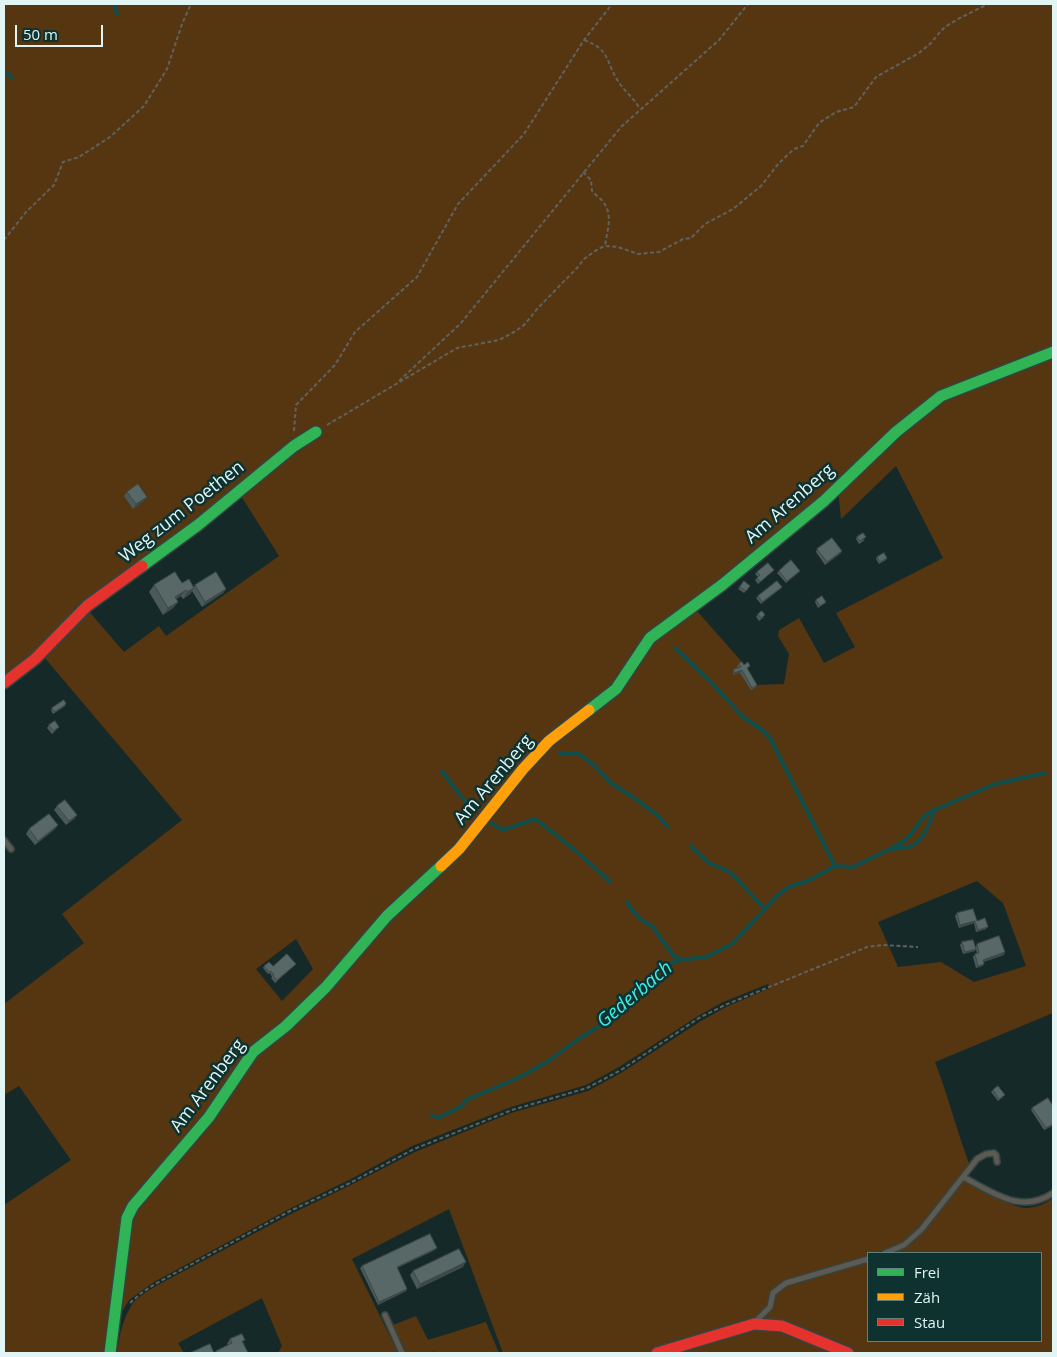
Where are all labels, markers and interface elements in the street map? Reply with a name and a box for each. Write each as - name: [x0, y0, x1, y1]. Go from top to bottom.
- scale bar: [18, 15, 105, 47]
- text: 50 m: [23, 24, 58, 44]
- street label: Weg zum Poethen: [115, 457, 249, 567]
- street label: Am Arenberg: [741, 459, 839, 549]
- street label: Am Arenberg: [450, 731, 538, 829]
- water label: Gederbach: [593, 957, 677, 1033]
- street label: Am Arenberg: [166, 1035, 250, 1137]
- legend: [867, 1252, 1042, 1342]
- text: Frei: [914, 1262, 940, 1282]
- text: Zäh: [914, 1287, 940, 1307]
- text: Stau: [914, 1312, 945, 1332]

